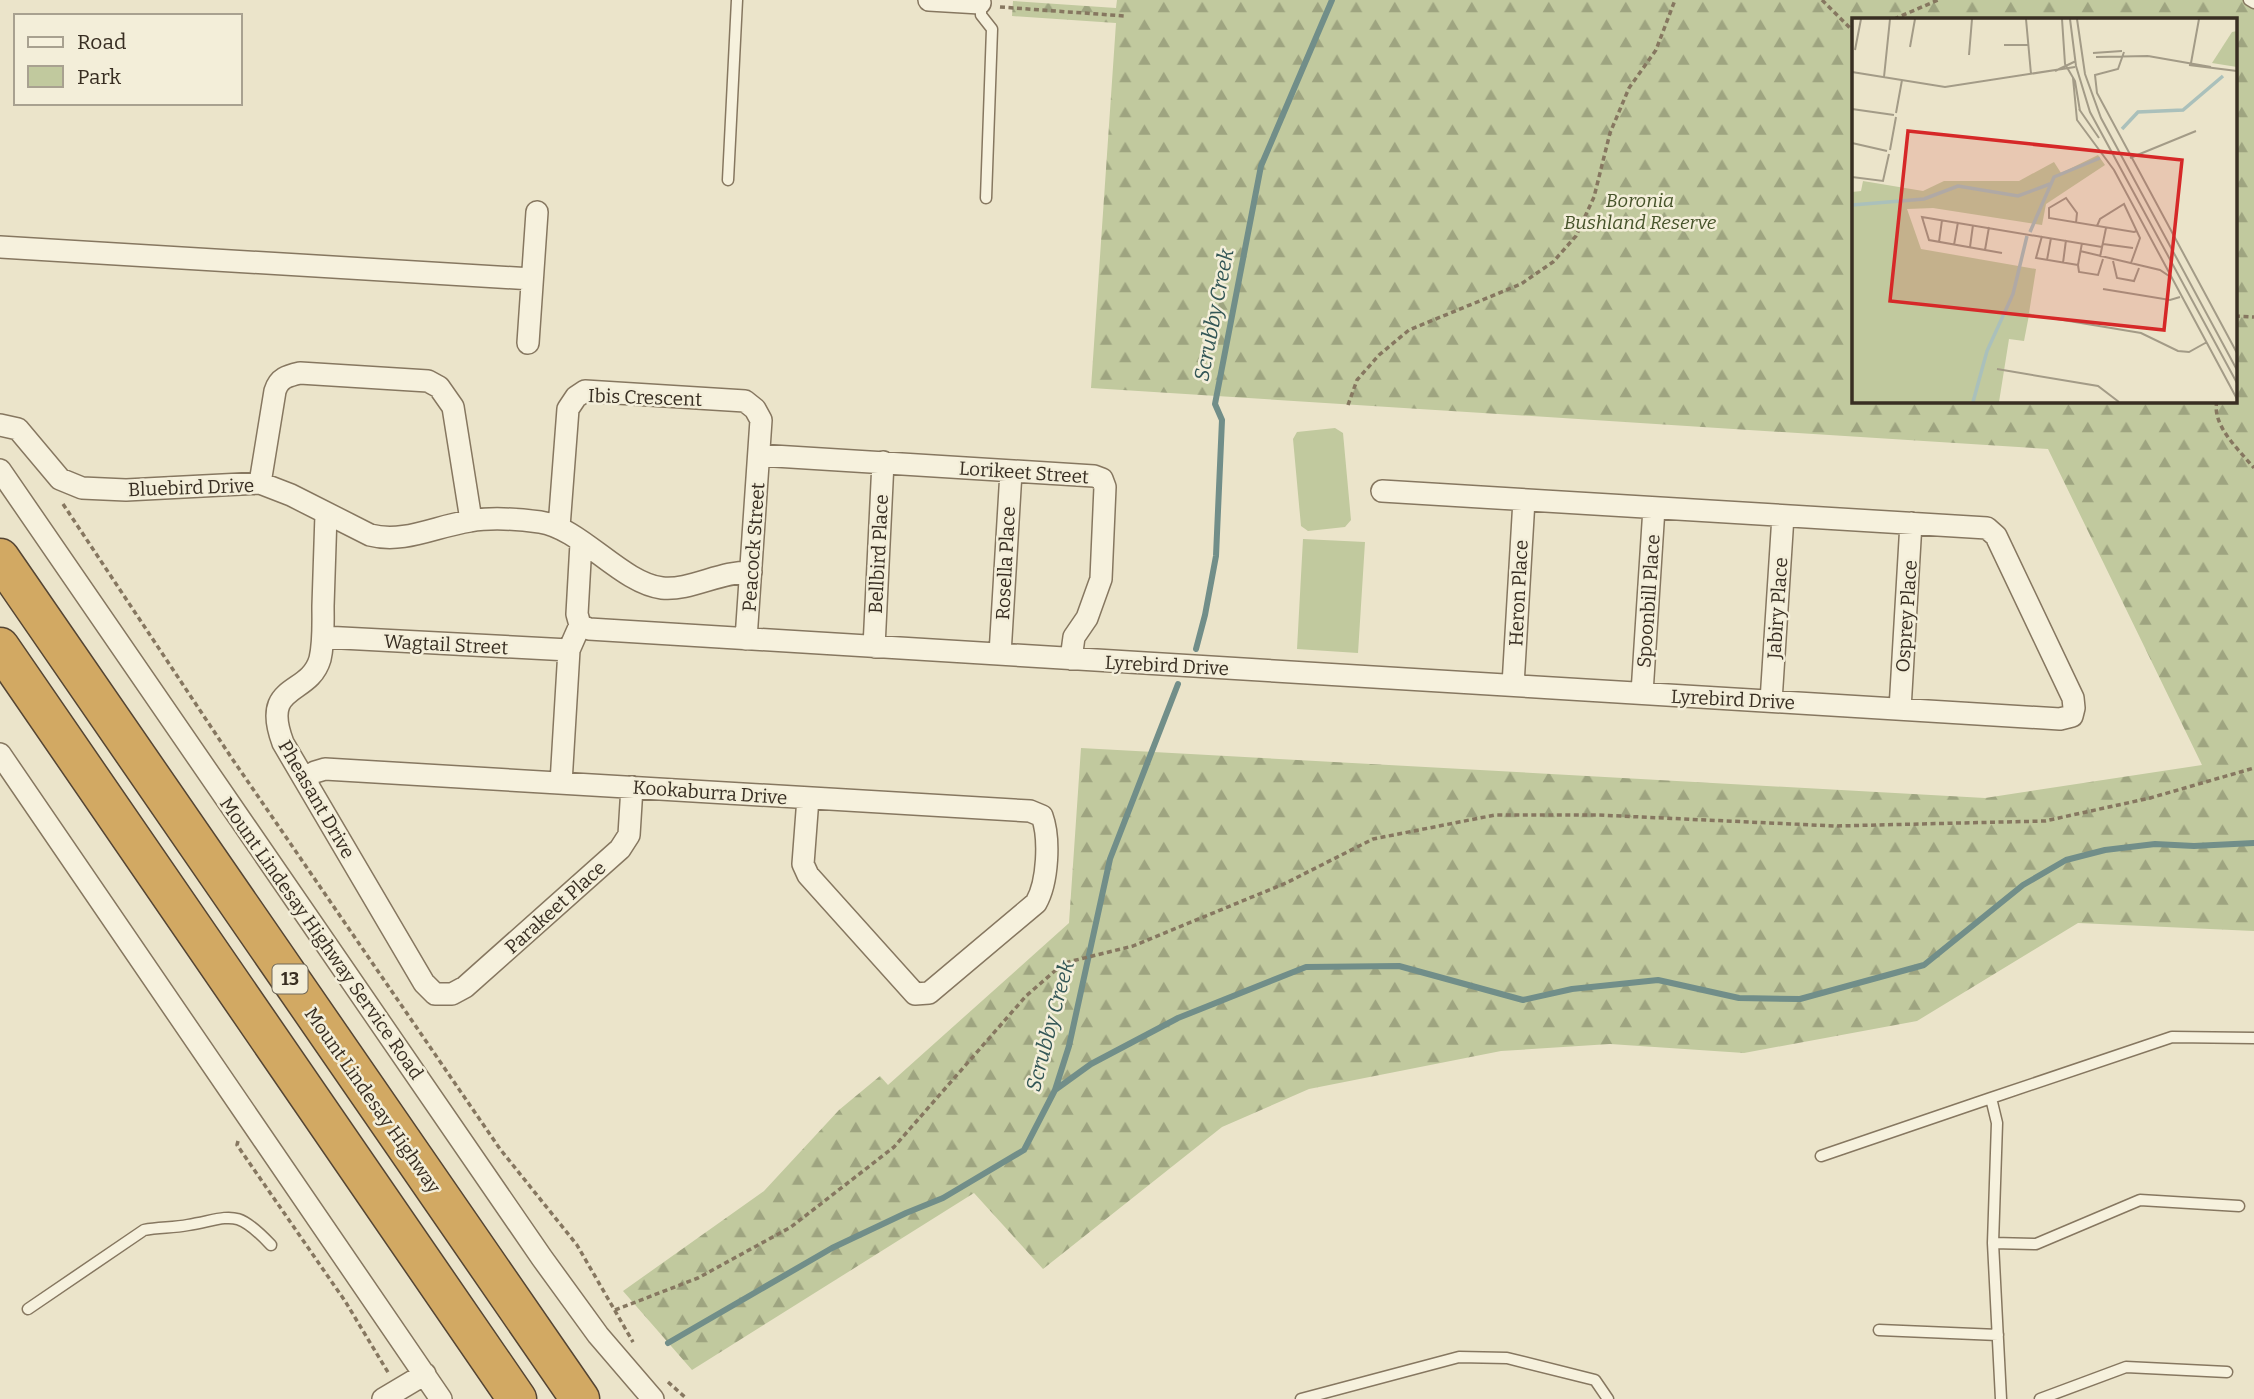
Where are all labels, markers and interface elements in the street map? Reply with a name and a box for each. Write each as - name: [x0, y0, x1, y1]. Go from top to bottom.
- legend: [14, 14, 242, 105]
- inset map: [1852, 18, 2236, 402]
- text: Road: [77, 29, 126, 55]
- text: Park: [77, 64, 121, 90]
- park label: Boronia Bushland Reserve: [1564, 189, 1717, 234]
- water label: Scrubby Creek: [1188, 246, 1240, 383]
- street label: Ibis Crescent: [588, 384, 702, 411]
- street label: Lorikeet Street: [958, 456, 1090, 489]
- street label: Bluebird Drive: [128, 474, 254, 501]
- street label: Peacock Street: [738, 481, 770, 613]
- street label: Bellbird Place: [864, 494, 893, 614]
- street label: Rosella Place: [991, 506, 1020, 620]
- street label: Spoonbill Place: [1632, 533, 1665, 669]
- street label: Heron Place: [1504, 539, 1533, 647]
- street label: Jabiry Place: [1762, 556, 1793, 661]
- street label: Osprey Place: [1891, 559, 1922, 673]
- street label: Wagtail Street: [383, 630, 509, 659]
- street label: Lyrebird Drive: [1104, 651, 1230, 680]
- street label: Lyrebird Drive: [1670, 685, 1796, 714]
- street label: Pheasant Drive: [273, 736, 360, 862]
- street label: Kookaburra Drive: [632, 776, 788, 809]
- street label: Mount Lindesay Highway Service Road: [215, 793, 428, 1084]
- street label: Parakeet Place: [500, 856, 610, 959]
- water label: Scrubby Creek: [1020, 957, 1080, 1094]
- road number: 13: [272, 964, 308, 994]
- street label: Mount Lindesay Highway: [300, 1003, 446, 1198]

